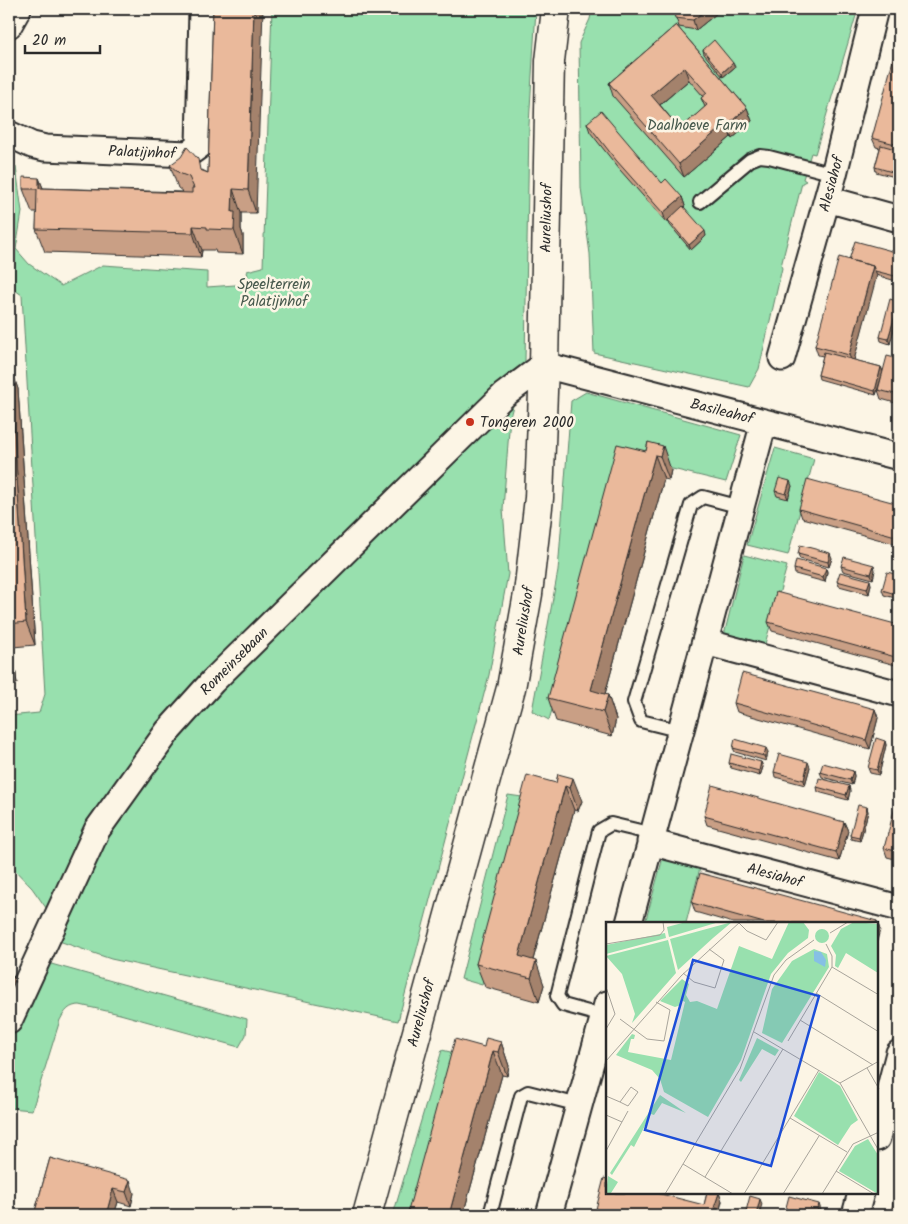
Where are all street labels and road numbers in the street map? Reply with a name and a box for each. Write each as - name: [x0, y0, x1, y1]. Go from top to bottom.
- street label: Palatijnhof: [108, 140, 177, 166]
- street label: Alesiahof: [813, 152, 851, 215]
- street label: Aureliushof: [534, 182, 560, 253]
- street label: Basileahof: [688, 393, 757, 432]
- street label: Aureliushof: [507, 584, 541, 657]
- street label: Romeinsebaan: [195, 622, 275, 702]
- street label: Alesiahof: [744, 857, 807, 895]
- street label: Aureliushof: [401, 975, 443, 1050]

